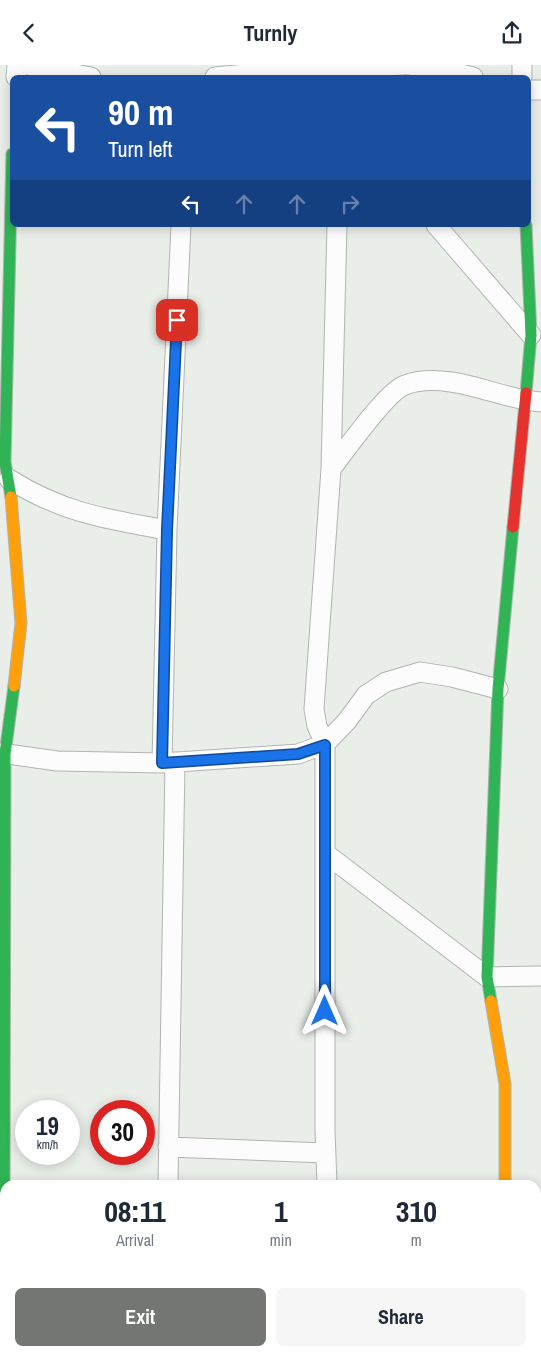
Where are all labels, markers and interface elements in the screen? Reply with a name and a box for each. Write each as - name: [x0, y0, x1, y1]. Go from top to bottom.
- text: Turnly: [244, 18, 297, 48]
- icon: back: [15, 19, 43, 47]
- icon: share: [498, 19, 526, 47]
- text: 90 m: [108, 89, 173, 136]
- icon: left: [25, 95, 90, 160]
- text: Turn left: [108, 134, 173, 164]
- icon: left: [177, 190, 205, 218]
- icon: ahead: [230, 190, 258, 218]
- icon: ahead: [283, 190, 311, 218]
- icon: right: [336, 190, 364, 218]
- pin: [156, 299, 198, 341]
- icon: arrive: [163, 306, 191, 334]
- position arrow: [298, 984, 350, 1036]
- speed limit sign: 30: [90, 1100, 155, 1165]
- text: 19: [36, 1109, 59, 1143]
- text: km/h: [37, 1137, 58, 1153]
- text: 08:11: [104, 1191, 166, 1231]
- text: 1: [274, 1191, 288, 1231]
- text: 310: [396, 1191, 437, 1231]
- text: Arrival: [116, 1229, 154, 1251]
- text: min: [270, 1229, 292, 1251]
- text: m: [411, 1229, 422, 1251]
- button: Exit: [15, 1288, 266, 1346]
- button: Share: [276, 1288, 526, 1346]

